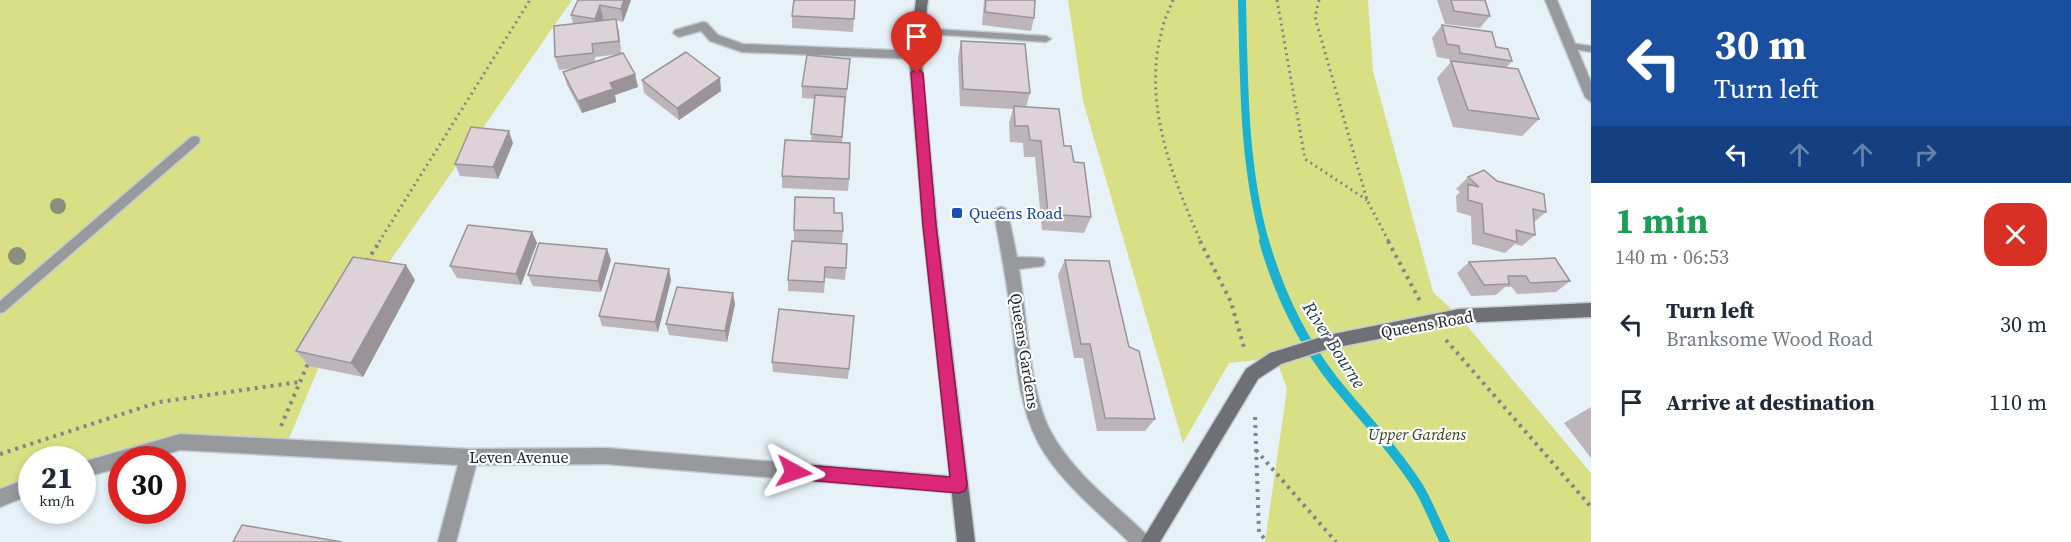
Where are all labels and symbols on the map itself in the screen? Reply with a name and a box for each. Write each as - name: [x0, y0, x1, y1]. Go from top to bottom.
- pin: [891, 11, 942, 73]
- place label: Queens Road: [969, 202, 1062, 224]
- marker: Queens Road: [950, 206, 964, 220]
- street label: Queens Gardens: [1005, 292, 1045, 410]
- water label: River Bourne: [1297, 296, 1372, 393]
- street label: Queens Road: [1379, 305, 1475, 343]
- park label: Upper Gardens: [1368, 423, 1466, 445]
- position arrow: [762, 440, 826, 504]
- speed limit sign: 30: [108, 446, 186, 524]
- street label: Leven Avenue: [469, 446, 569, 468]

